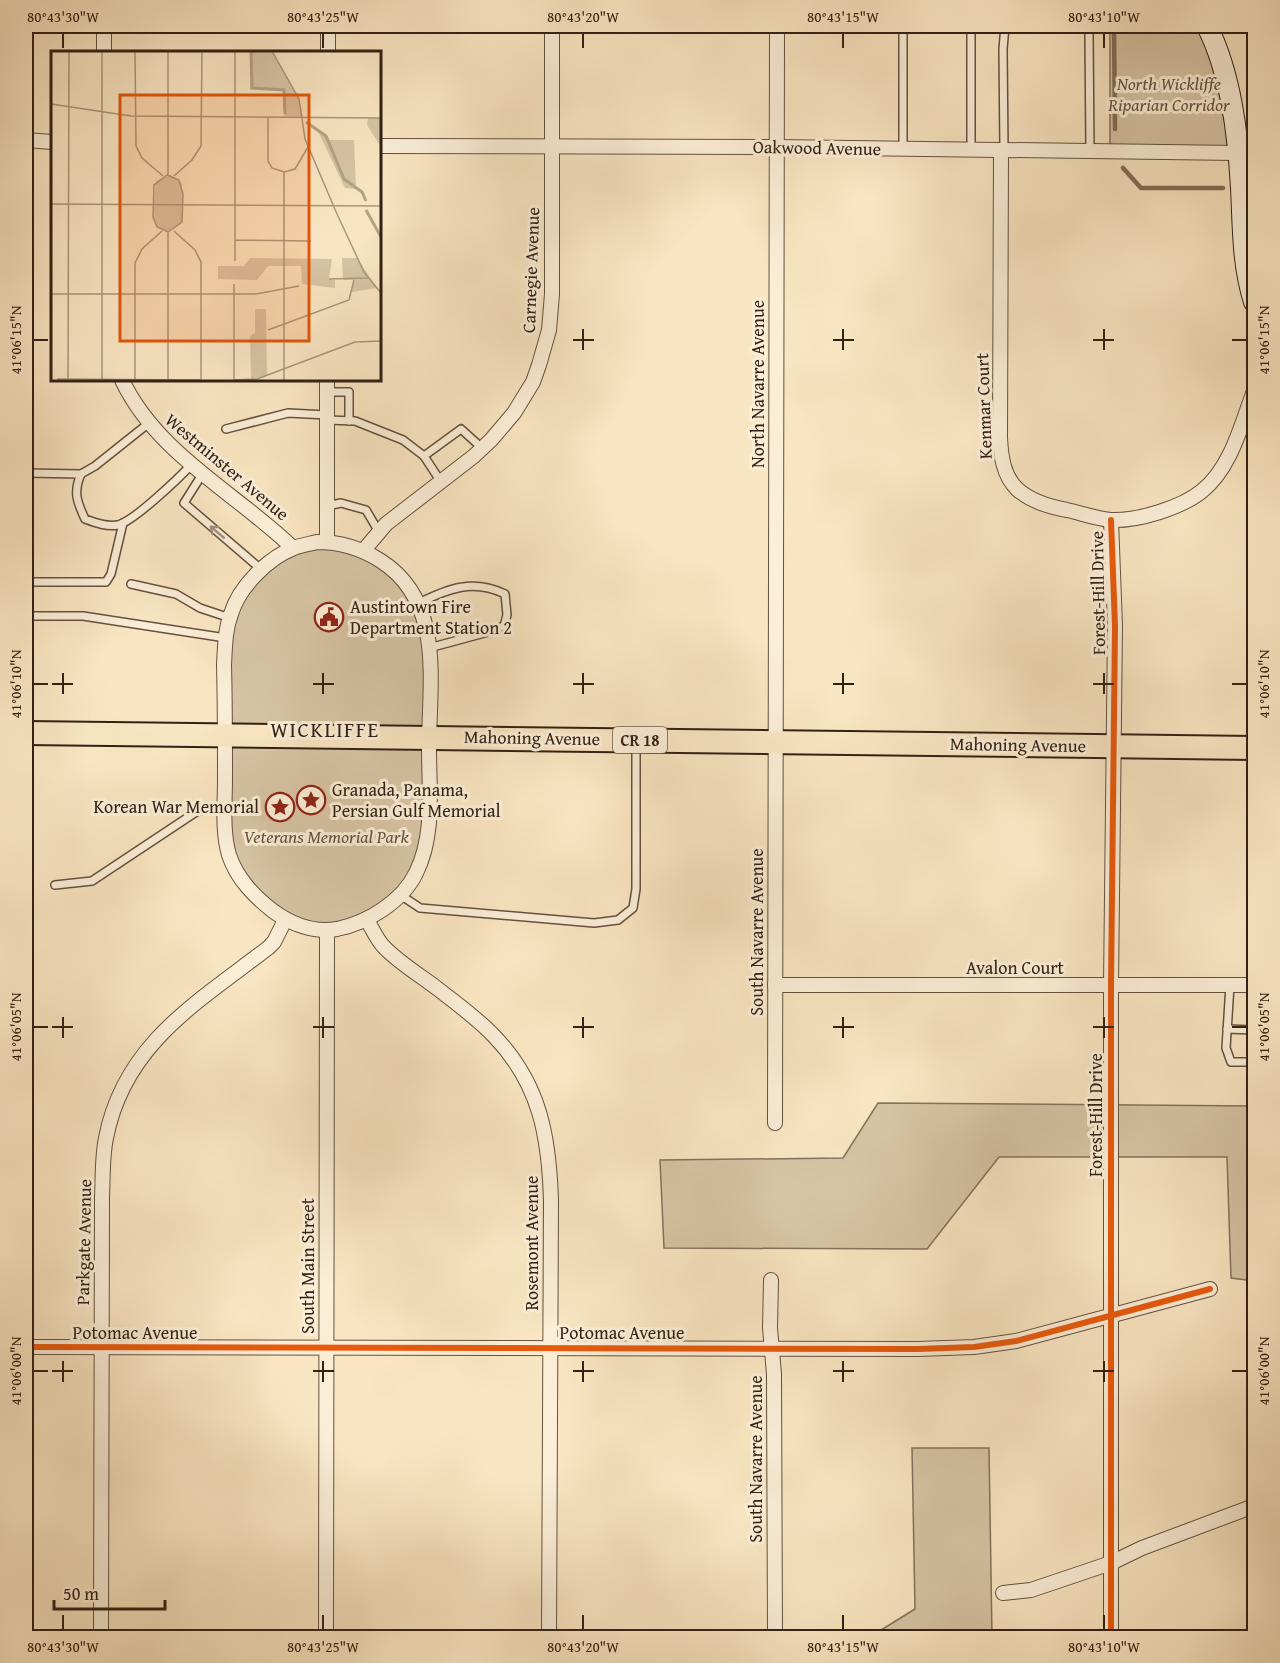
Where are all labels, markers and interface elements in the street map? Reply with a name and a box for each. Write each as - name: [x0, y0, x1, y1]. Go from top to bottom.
- text: 80°43'30"W: [27, 6, 99, 27]
- text: 80°43'25"W: [287, 6, 359, 27]
- text: 80°43'20"W: [547, 6, 619, 27]
- text: 80°43'15"W: [807, 6, 879, 27]
- text: 80°43'10"W: [1068, 6, 1140, 27]
- inset map: [51, 51, 381, 381]
- park label: North Wickliffe Riparian Corridor: [1107, 70, 1231, 118]
- street label: Oakwood Avenue: [753, 133, 881, 162]
- street label: Carnegie Avenue: [515, 207, 546, 333]
- street label: North Navarre Avenue: [744, 300, 771, 468]
- text: 41°06'15"N: [5, 305, 26, 374]
- text: 41°06'15"N: [1253, 305, 1274, 374]
- street label: Kenmar Court: [968, 352, 999, 460]
- street label: Westminster Avenue: [159, 406, 295, 527]
- one-way arrow: [210, 525, 225, 539]
- street label: Forest-Hill Drive: [1083, 531, 1112, 655]
- place label: Austintown Fire Department Station 2: [350, 593, 512, 641]
- public building icon: Austintown Fire Department Station 2: [313, 601, 345, 633]
- text: 41°06'10"N: [5, 649, 26, 718]
- text: 41°06'10"N: [1253, 649, 1274, 718]
- district label: WICKLIFFE: [270, 714, 380, 745]
- street label: Mahoning Avenue: [464, 723, 600, 752]
- road number: CR 18: [613, 727, 667, 753]
- street label: Mahoning Avenue: [950, 730, 1086, 759]
- place label: Granada, Panama, Persian Gulf Memorial: [332, 776, 501, 824]
- place icon: Granada, Panama, Persian Gulf Memorial: [295, 784, 327, 816]
- place icon: Korean War Memorial: [264, 791, 296, 823]
- place label: Korean War Memorial: [93, 793, 259, 820]
- park label: Veterans Memorial Park: [243, 823, 409, 850]
- street label: South Navarre Avenue: [743, 848, 770, 1016]
- street label: Avalon Court: [966, 954, 1065, 981]
- text: 41°06'05"N: [5, 992, 26, 1061]
- text: 41°06'05"N: [1253, 992, 1274, 1061]
- street label: Forest-Hill Drive: [1082, 1053, 1109, 1177]
- street label: Rosemont Avenue: [518, 1176, 545, 1310]
- street label: Parkgate Avenue: [69, 1179, 98, 1305]
- street label: South Main Street: [294, 1197, 321, 1334]
- street label: Potomac Avenue: [73, 1319, 197, 1346]
- street label: Potomac Avenue: [560, 1319, 684, 1346]
- text: 41°06'00"N: [5, 1336, 26, 1405]
- text: 41°06'00"N: [1253, 1336, 1274, 1405]
- street label: South Navarre Avenue: [742, 1375, 769, 1543]
- scale bar: [54, 1573, 165, 1611]
- text: 50 m: [63, 1580, 99, 1607]
- text: 80°43'30"W: [27, 1636, 99, 1657]
- text: 80°43'25"W: [287, 1636, 359, 1657]
- text: 80°43'20"W: [547, 1636, 619, 1657]
- text: 80°43'15"W: [807, 1636, 879, 1657]
- text: 80°43'10"W: [1068, 1636, 1140, 1657]

